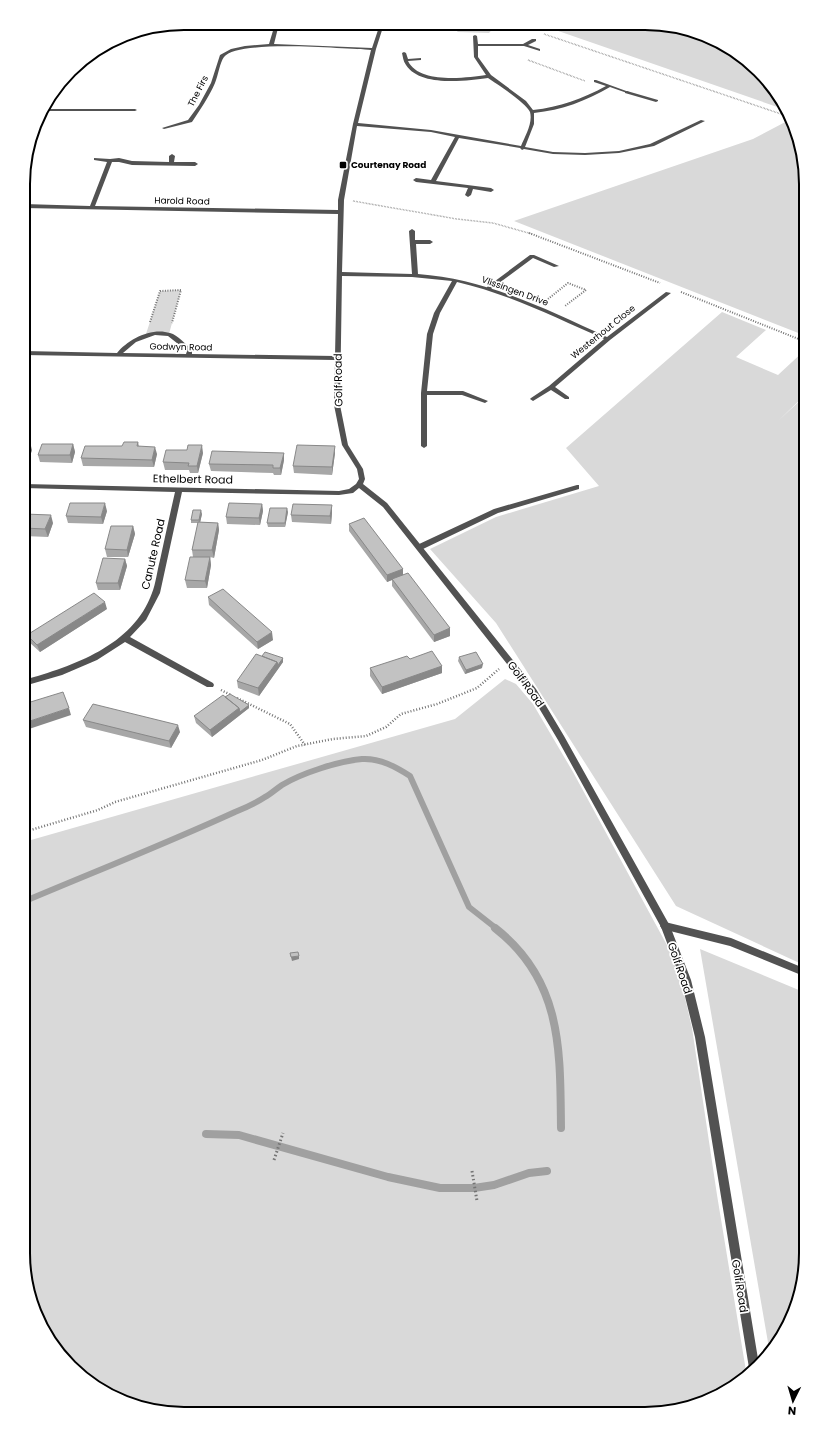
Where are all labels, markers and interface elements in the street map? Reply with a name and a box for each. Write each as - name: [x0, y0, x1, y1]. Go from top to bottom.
- street label: The Firs: [185, 73, 211, 109]
- place label: Courtenay Road: [351, 159, 426, 171]
- marker: Courtenay Road: [338, 160, 348, 170]
- street label: Harold Road: [154, 195, 210, 207]
- street label: Vlissingen Drive: [480, 273, 550, 309]
- street label: Westerhout Close: [568, 302, 638, 362]
- street label: Godwyn Road: [149, 340, 213, 354]
- street label: Golf Road: [330, 353, 346, 407]
- street label: Ethelbert Road: [153, 470, 233, 488]
- street label: Canute Road: [137, 517, 169, 591]
- street label: Golf Road: [504, 658, 548, 710]
- street label: Golf Road: [664, 940, 696, 996]
- street label: Golf Road: [728, 1258, 752, 1314]
- north arrow: [773, 1381, 813, 1421]
- text: N: [787, 1403, 797, 1419]

